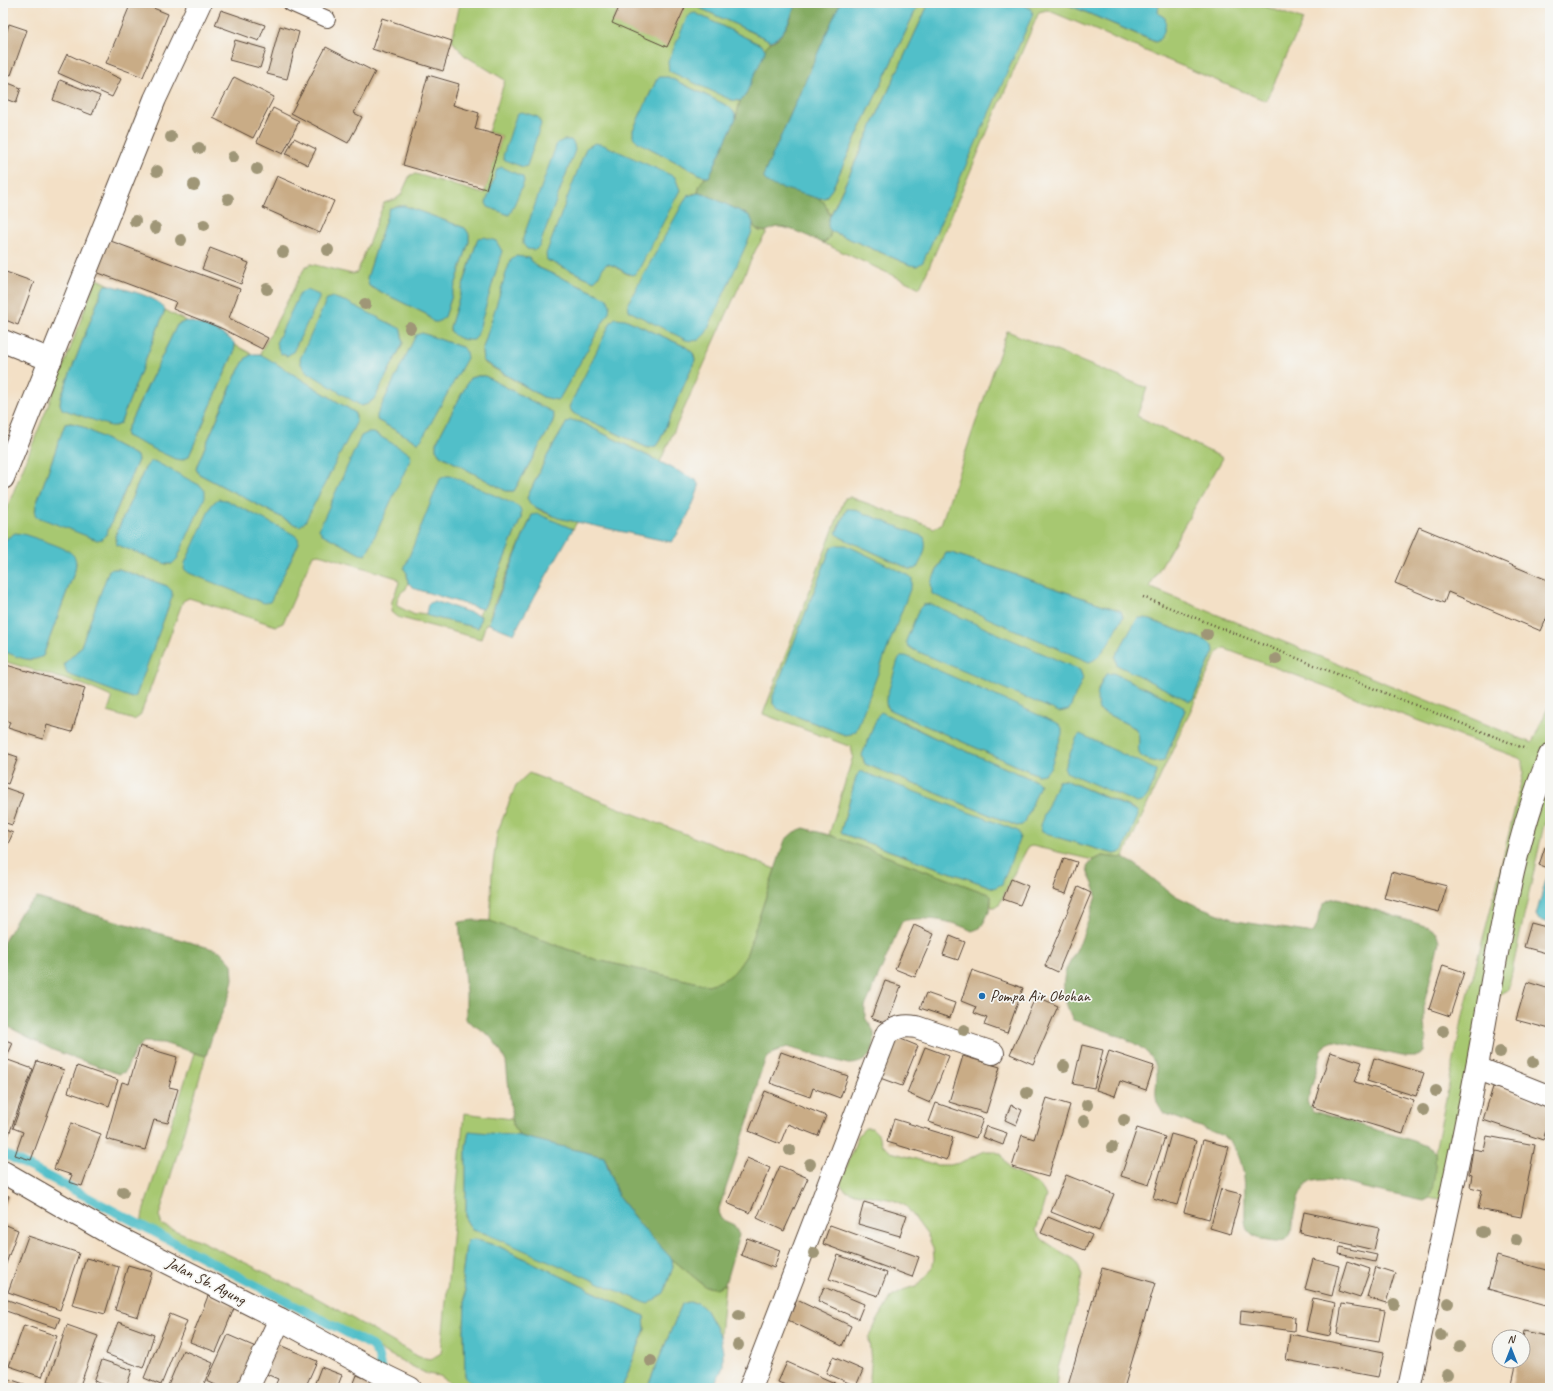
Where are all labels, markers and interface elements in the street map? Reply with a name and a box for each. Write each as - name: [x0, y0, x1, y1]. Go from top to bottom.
- place label: Pompa Air Obohan: [990, 986, 1091, 1006]
- marker: Pompa Air Obohan: [977, 991, 987, 1001]
- street label: Jalan Sb. Agung: [162, 1252, 250, 1310]
- north arrow: [1491, 1329, 1531, 1369]
- text: N: [1508, 1332, 1517, 1346]

